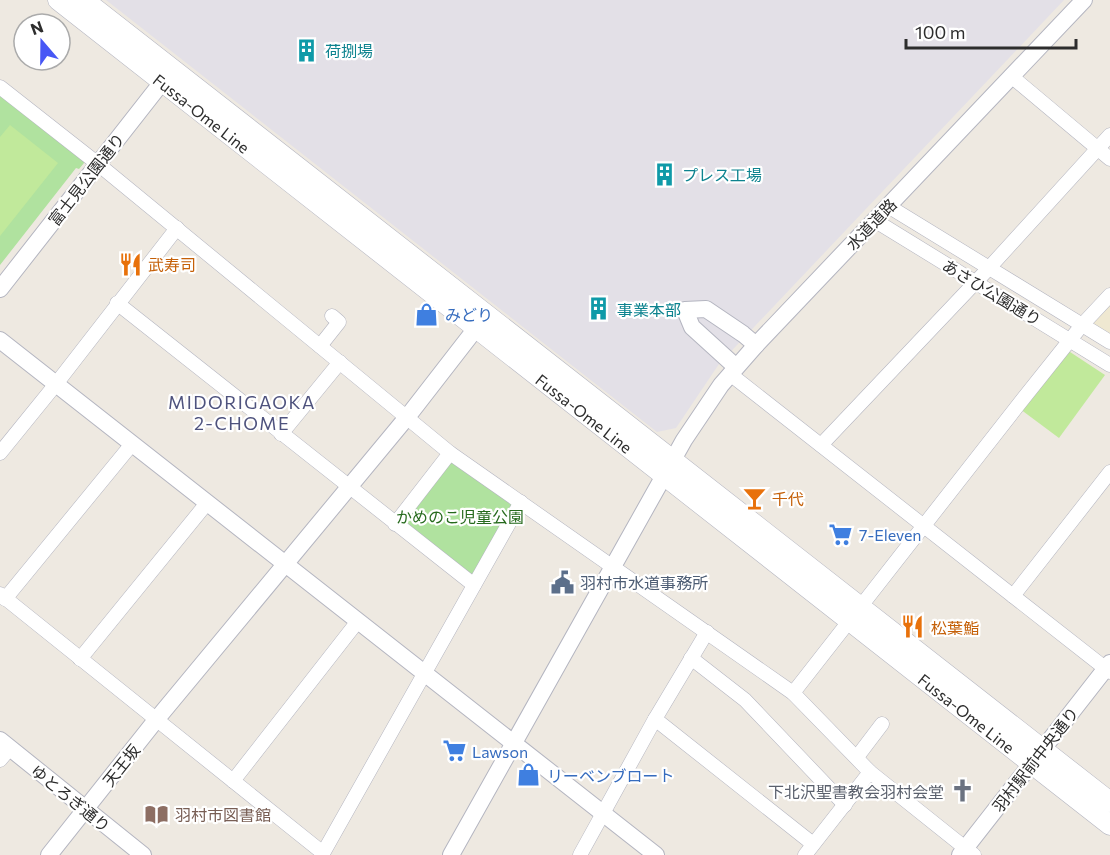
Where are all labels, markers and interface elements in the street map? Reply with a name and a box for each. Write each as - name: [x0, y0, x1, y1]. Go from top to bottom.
- north arrow: [12, 12, 72, 72]
- scale bar: [906, 12, 1076, 50]
- text: N: [28, 16, 46, 38]
- text: 100 m: [915, 21, 965, 43]
- building icon: 荷捌場: [294, 37, 320, 63]
- place label: 荷捌場: [325, 41, 373, 60]
- street label: Fussa-Ome Line: [150, 69, 254, 157]
- street label: 富士見公園通り: [44, 129, 128, 229]
- building icon: プレス工場: [651, 161, 677, 187]
- place label: プレス工場: [682, 165, 762, 184]
- street label: 水道道路: [842, 194, 900, 254]
- restaurant icon: 武寿司: [117, 251, 143, 277]
- place label: 武寿司: [148, 255, 196, 274]
- street label: あさひ公園通り: [939, 255, 1045, 329]
- building icon: 事業本部: [586, 296, 612, 322]
- place label: 事業本部: [617, 300, 681, 319]
- shop icon: みどり: [414, 301, 440, 327]
- place label: みどり: [445, 305, 493, 324]
- street label: Fussa-Ome Line: [533, 369, 636, 456]
- district label: MIDORIGAOKA 2-CHOME: [168, 391, 316, 434]
- bar icon: 千代: [741, 485, 767, 511]
- place label: 千代: [772, 489, 804, 508]
- park label: かめのこ児童公園: [396, 507, 524, 526]
- supermarket icon: 7-Eleven: [828, 521, 854, 547]
- place label: 7-Eleven: [859, 525, 922, 544]
- public building icon: 羽村市水道事務所: [549, 569, 575, 595]
- place label: 羽村市水道事務所: [580, 573, 708, 592]
- restaurant icon: 松葉鮨: [900, 614, 926, 640]
- place label: 松葉鮨: [931, 618, 979, 637]
- street label: Fussa-Ome Line: [915, 669, 1019, 756]
- street label: 羽村駅前中央通り: [988, 703, 1082, 815]
- supermarket icon: Lawson: [441, 738, 467, 764]
- street label: 天王坂: [99, 740, 143, 790]
- place label: Lawson: [472, 742, 528, 761]
- street label: ゆとろぎ通り: [28, 760, 114, 836]
- shop icon: リーベンブロート: [516, 762, 542, 788]
- place label: リーベンブロート: [547, 766, 675, 785]
- church icon: 下北沢聖書教会羽村会堂: [949, 778, 975, 804]
- place label: 下北沢聖書教会羽村会堂: [768, 782, 944, 801]
- library icon: 羽村市図書館: [144, 801, 170, 827]
- place label: 羽村市図書館: [175, 805, 271, 824]

